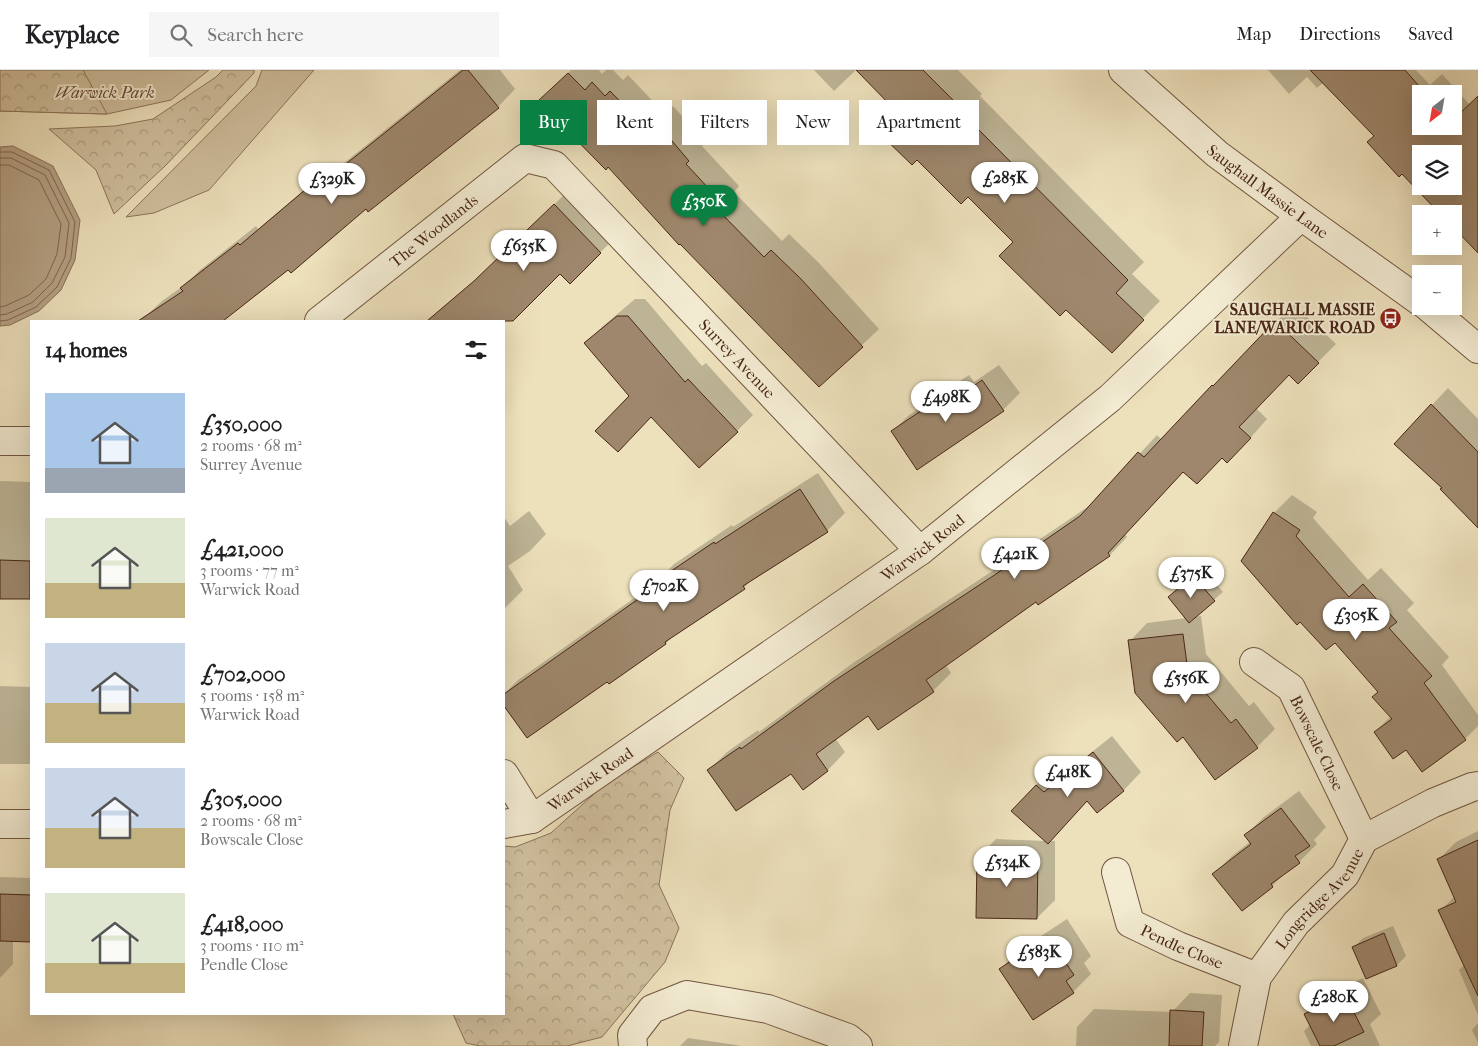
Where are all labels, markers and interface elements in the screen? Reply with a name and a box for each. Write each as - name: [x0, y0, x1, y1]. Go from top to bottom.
- search box: [149, 12, 499, 57]
- text: Keyplace: [25, 21, 119, 49]
- icon: search: [167, 21, 195, 49]
- text: Search here: [207, 24, 304, 46]
- text: Map: [1237, 24, 1271, 45]
- text: Directions: [1299, 24, 1380, 45]
- text: Saved: [1408, 24, 1453, 45]
- park label: Warwick Park: [55, 83, 155, 102]
- north arrow: [1412, 85, 1462, 135]
- map controls: [1412, 85, 1462, 315]
- chip: Buy: [520, 100, 587, 145]
- chip: Rent: [597, 100, 672, 145]
- chip: Filters: [682, 100, 767, 145]
- chip: New: [777, 100, 849, 145]
- chip: Apartment: [859, 100, 979, 145]
- street label: Saughall Massie Lane: [1203, 141, 1332, 243]
- button: layers: [1412, 145, 1462, 195]
- pin: £329K: [297, 162, 367, 205]
- pin: £285K: [970, 162, 1040, 204]
- text: £285K: [982, 168, 1028, 187]
- text: £329K: [309, 169, 355, 188]
- pin: £350K: [669, 184, 739, 227]
- street label: The Woodlands: [386, 190, 482, 271]
- text: £350K: [682, 191, 726, 210]
- button: +: [1412, 205, 1462, 255]
- pin: £635K: [489, 230, 559, 272]
- text: £635K: [502, 236, 546, 255]
- button: −: [1412, 265, 1462, 315]
- place label: SAUGHALL MASSIE LANE/WARICK ROAD: [1214, 300, 1375, 337]
- bus stop icon: SAUGHALL MASSIE LANE/WARICK ROAD: [1379, 306, 1403, 330]
- street label: Surrey Avenue: [695, 315, 779, 402]
- icon: filters: [462, 336, 490, 364]
- text: 14 homes: [45, 338, 127, 362]
- pin: £498K: [911, 380, 981, 423]
- text: £498K: [922, 387, 970, 406]
- text: £350,000: [200, 412, 282, 436]
- icon: home: [85, 413, 145, 473]
- text: 2 rooms · 68 m²: [200, 436, 302, 455]
- text: Surrey Avenue: [200, 455, 302, 474]
- street label: Warwick Road: [876, 510, 968, 586]
- text: £421,000: [200, 537, 284, 561]
- icon: home: [85, 538, 145, 598]
- pin: £421K: [980, 538, 1050, 580]
- text: £421K: [992, 544, 1038, 563]
- pin: £375K: [1156, 556, 1226, 599]
- text: 3 rooms · 77 m²: [200, 561, 299, 580]
- text: £375K: [1169, 563, 1213, 582]
- pin: £702K: [629, 570, 699, 612]
- text: £702K: [640, 576, 688, 595]
- text: Warwick Road: [200, 580, 300, 599]
- pin: £305K: [1321, 598, 1391, 641]
- text: £305K: [1334, 605, 1378, 624]
- text: £702,000: [200, 662, 286, 686]
- pin: £556K: [1151, 662, 1221, 704]
- icon: home: [85, 663, 145, 723]
- text: £556K: [1164, 668, 1208, 687]
- text: 5 rooms · 158 m²: [200, 686, 304, 705]
- street label: Bowscale Close: [1286, 692, 1348, 794]
- text: Warwick Road: [200, 705, 300, 724]
- street label: Warwick Road: [543, 743, 637, 816]
- pin: £418K: [1033, 756, 1103, 798]
- text: £418K: [1045, 762, 1091, 781]
- text: £305,000: [200, 787, 282, 811]
- icon: home: [85, 788, 145, 848]
- text: 2 rooms · 68 m²: [200, 811, 302, 830]
- text: Bowscale Close: [200, 830, 303, 849]
- street label: Longridge Avenue: [1271, 845, 1367, 953]
- pin: £534K: [972, 846, 1042, 888]
- text: £534K: [984, 852, 1030, 871]
- text: £418,000: [200, 912, 284, 936]
- icon: home: [85, 913, 145, 973]
- street label: Pendle Close: [1138, 921, 1226, 973]
- text: 3 rooms · 110 m²: [200, 936, 304, 955]
- pin: £583K: [1004, 936, 1074, 978]
- text: £583K: [1017, 942, 1061, 961]
- text: Pendle Close: [200, 955, 288, 974]
- pin: £280K: [1299, 980, 1369, 1023]
- text: £280K: [1310, 987, 1358, 1006]

